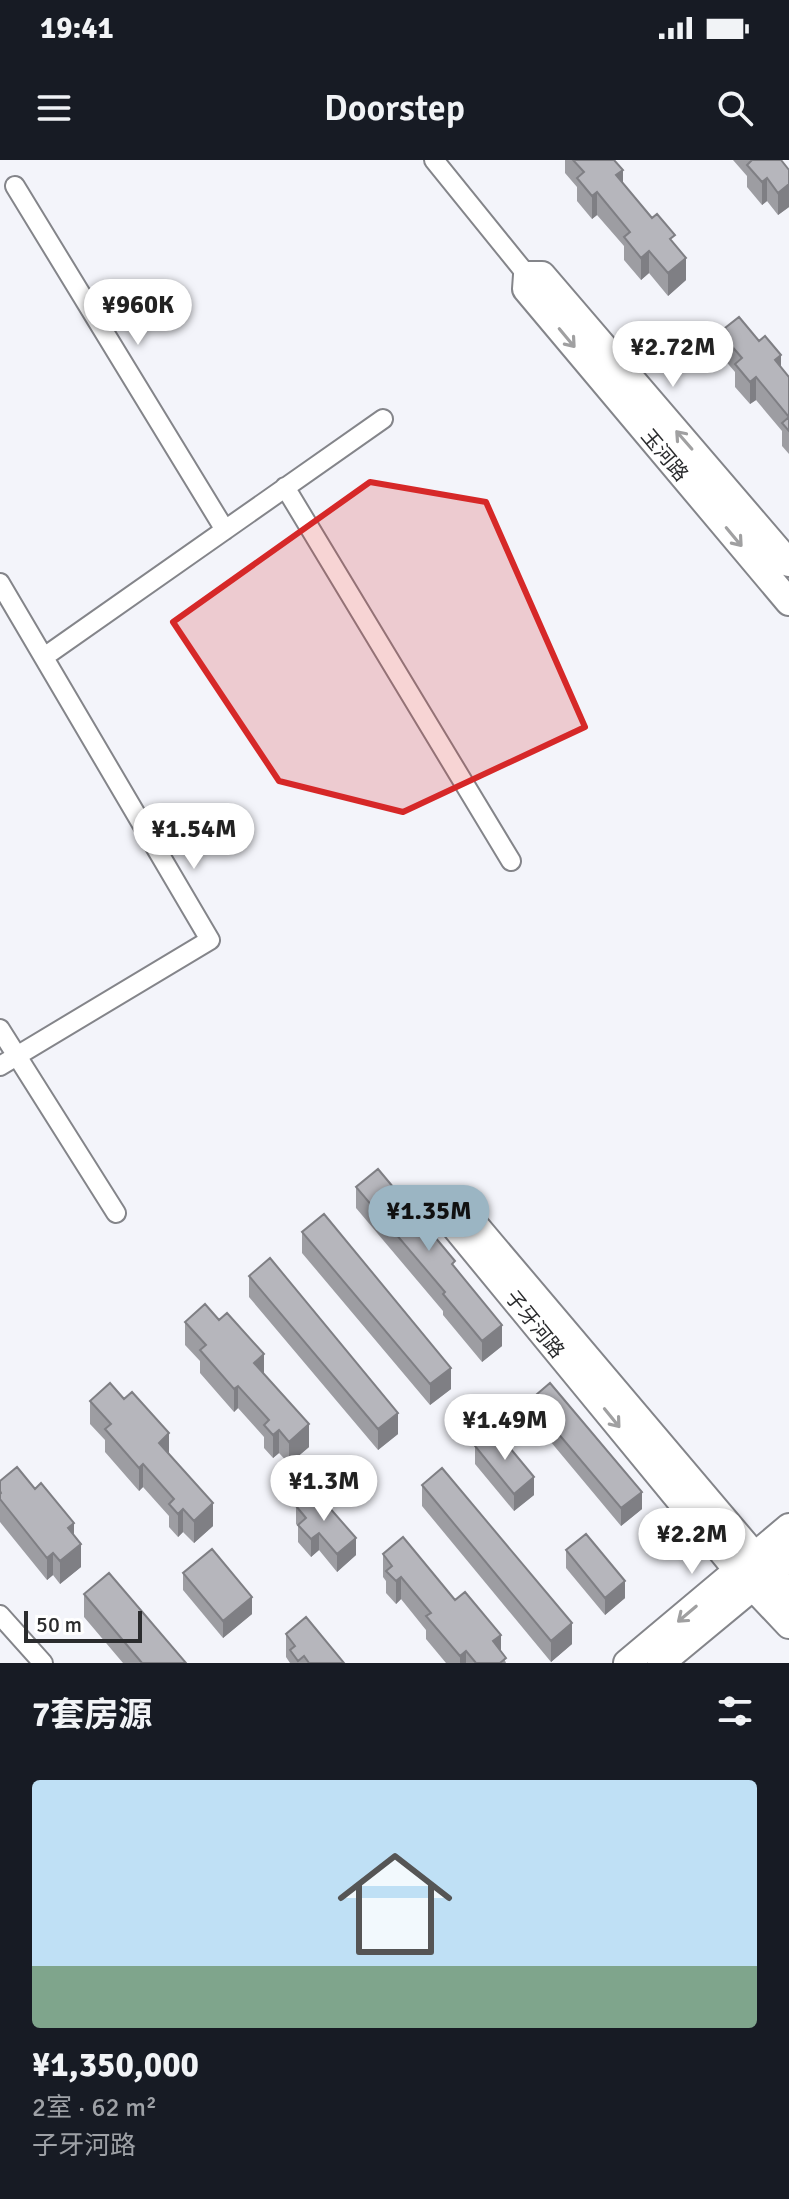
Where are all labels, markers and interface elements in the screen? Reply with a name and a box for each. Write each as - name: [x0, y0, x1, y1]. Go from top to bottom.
- text: 19:41: [40, 10, 114, 47]
- icon: menu: [32, 86, 76, 130]
- text: Doorstep: [324, 86, 465, 131]
- icon: search: [713, 86, 757, 130]
- pin: ¥960K: [82, 279, 194, 347]
- text: ¥960K: [102, 289, 174, 321]
- pin: ¥2.72M: [608, 321, 738, 389]
- one-way arrow: [558, 327, 576, 348]
- text: ¥2.72M: [630, 331, 716, 363]
- street label: 玉河路: [636, 424, 693, 486]
- one-way arrow: [675, 430, 693, 451]
- one-way arrow: [725, 526, 743, 547]
- pin: ¥1.54M: [129, 803, 259, 871]
- text: ¥1.54M: [151, 813, 237, 845]
- pin: ¥1.35M: [364, 1185, 494, 1253]
- text: ¥1.35M: [386, 1195, 472, 1227]
- street label: 子牙河路: [500, 1285, 569, 1363]
- pin: ¥1.49M: [440, 1394, 570, 1462]
- text: ¥1.49M: [462, 1404, 548, 1436]
- one-way arrow: [603, 1407, 621, 1428]
- pin: ¥1.3M: [268, 1455, 380, 1523]
- text: ¥1.3M: [288, 1465, 360, 1497]
- pin: ¥2.2M: [636, 1508, 748, 1576]
- text: ¥2.2M: [656, 1518, 728, 1550]
- one-way arrow: [676, 1604, 697, 1622]
- scale bar: [24, 1607, 142, 1643]
- text: 50 m: [36, 1611, 82, 1638]
- icon: filters: [713, 1689, 757, 1733]
- text: 7套房源: [32, 1694, 152, 1736]
- icon: home: [323, 1832, 467, 1976]
- text: ¥1,350,000: [32, 2044, 199, 2086]
- text: 2室 · 62 m²: [32, 2092, 157, 2124]
- text: 子牙河路: [32, 2130, 136, 2162]

